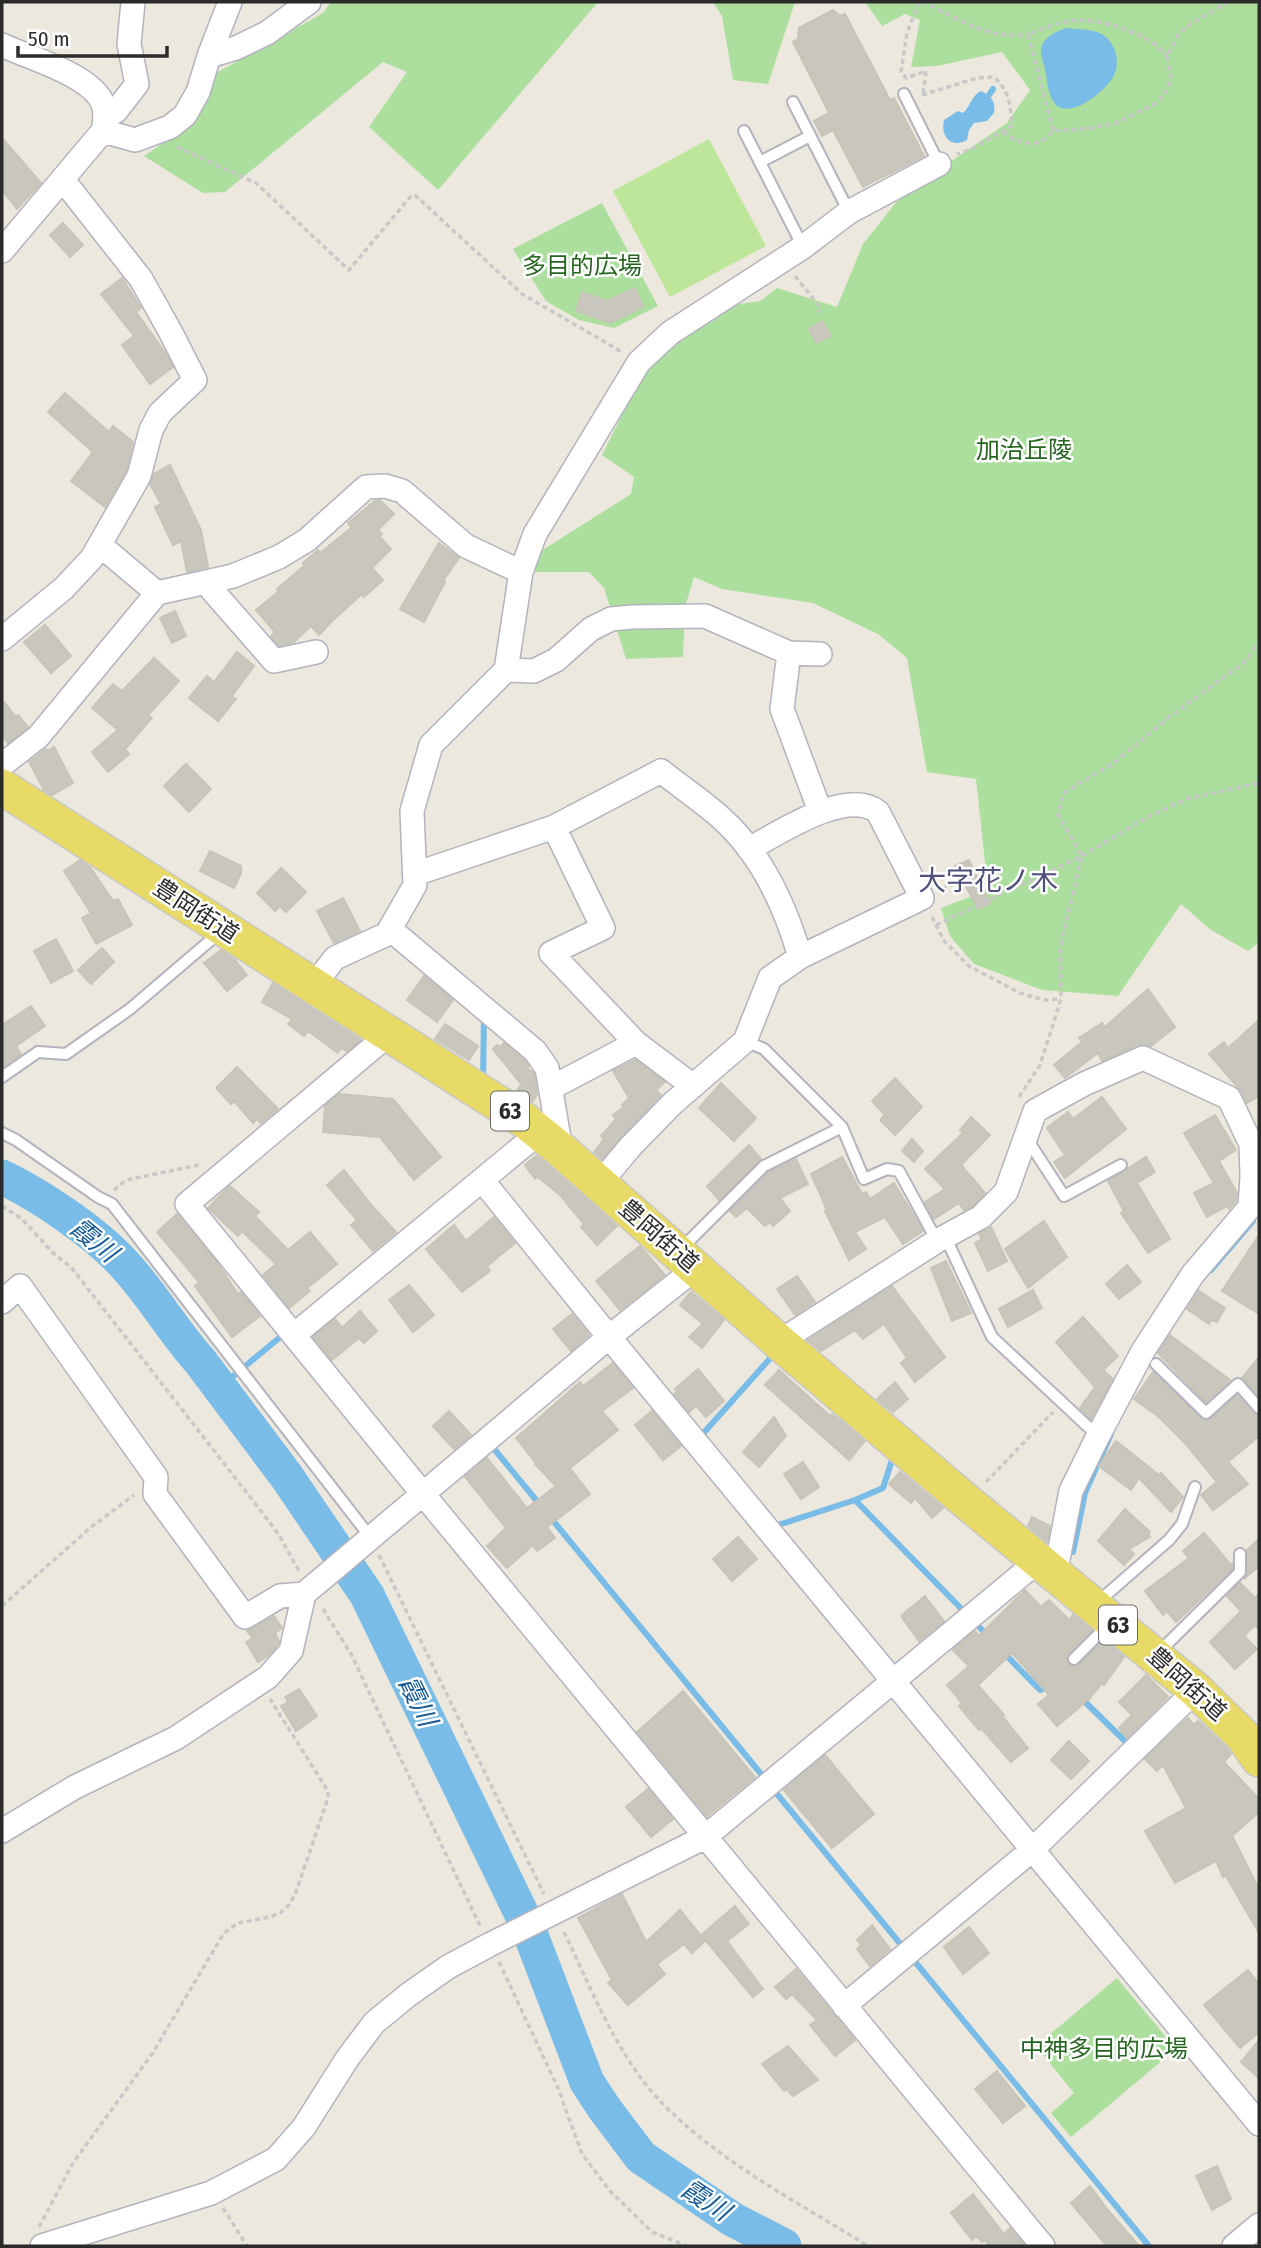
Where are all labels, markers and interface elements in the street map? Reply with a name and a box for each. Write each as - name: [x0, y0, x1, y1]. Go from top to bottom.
- scale bar: [18, 14, 166, 58]
- text: 50 m: [28, 26, 70, 52]
- park label: 多目的広場: [522, 252, 642, 280]
- park label: 加治丘陵: [976, 436, 1072, 464]
- district label: 大字花ノ木: [918, 864, 1058, 897]
- street label: 豊岡街道: [148, 873, 244, 949]
- road number: 63: [491, 1092, 529, 1130]
- street label: 豊岡街道: [614, 1194, 704, 1278]
- water label: 霞川: [64, 1212, 126, 1271]
- road number: 63: [1099, 1606, 1137, 1644]
- street label: 豊岡街道: [1142, 1641, 1232, 1727]
- water label: 霞川: [392, 1671, 444, 1734]
- park label: 中神多目的広場: [1020, 2035, 1188, 2063]
- water label: 霞川: [675, 2173, 738, 2229]

